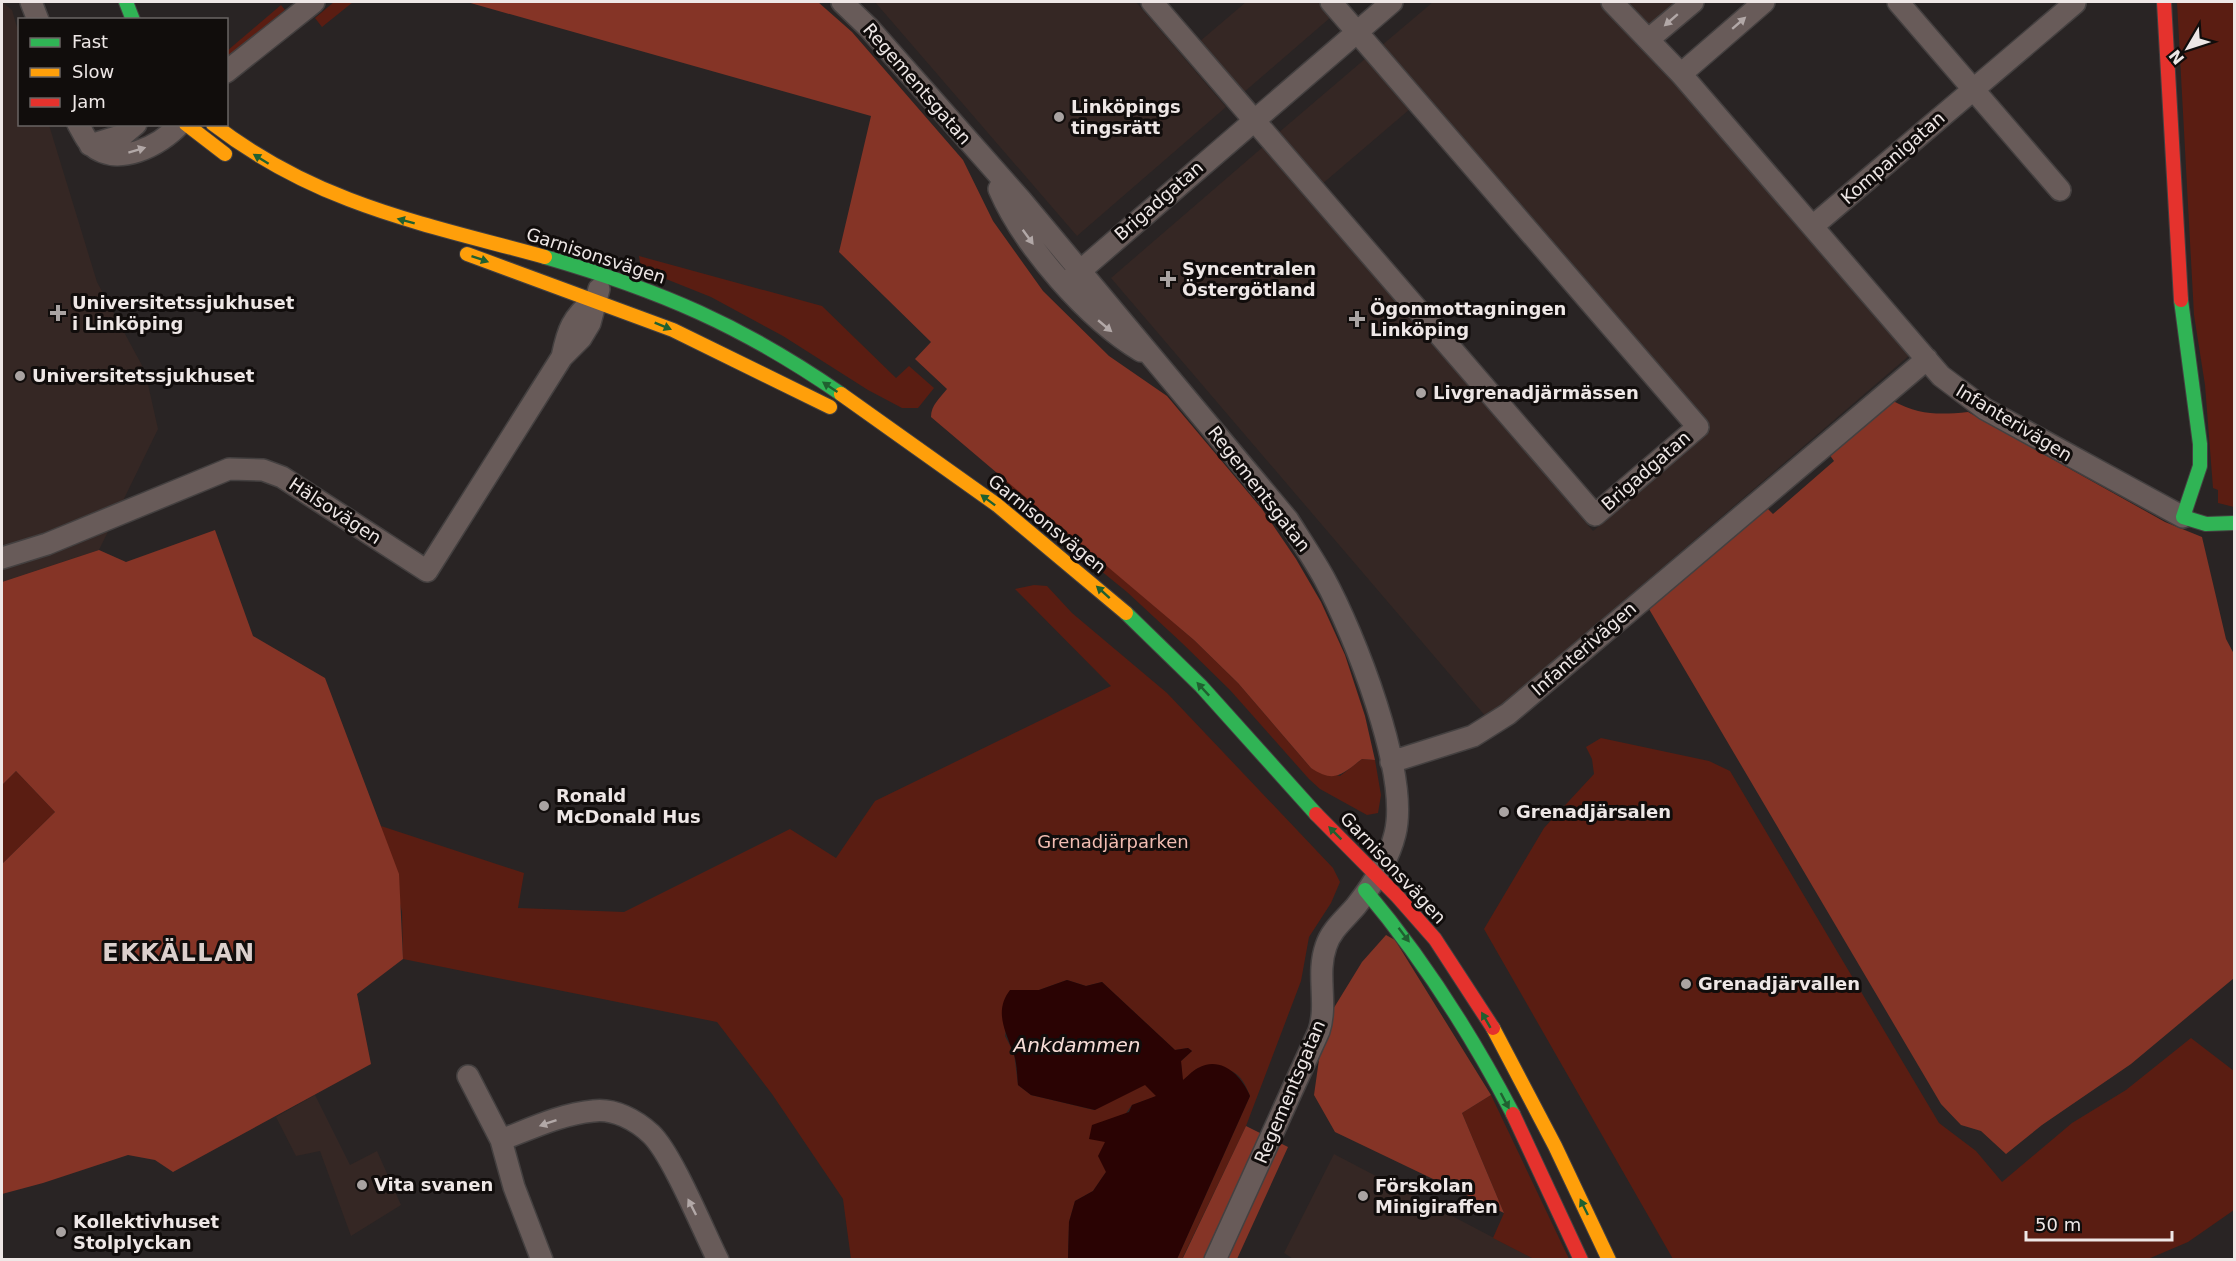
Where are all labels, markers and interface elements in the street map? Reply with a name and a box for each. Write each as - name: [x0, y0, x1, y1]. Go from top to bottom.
- one-way arrow: [1663, 14, 1679, 27]
- one-way arrow: [1731, 17, 1747, 30]
- legend: [18, 18, 228, 126]
- north arrow: [2158, 18, 2218, 78]
- street label: Regementsgatan: [859, 19, 976, 149]
- text: Fast: [72, 31, 108, 52]
- text: N: [2165, 46, 2188, 68]
- text: Slow: [72, 61, 114, 82]
- text: Jam: [71, 91, 106, 112]
- place label: Linköpings tingsrätt: [1071, 96, 1181, 138]
- street label: Kompanigatan: [1837, 107, 1949, 208]
- marker: Linköpings tingsrätt: [1052, 110, 1066, 124]
- one-way arrow: [129, 145, 147, 154]
- one-way arrow: [253, 153, 269, 164]
- street label: Brigadgatan: [1110, 156, 1207, 245]
- one-way arrow: [397, 215, 416, 225]
- street label: Garnisonsvägen: [524, 223, 668, 288]
- one-way arrow: [1022, 230, 1034, 245]
- one-way arrow: [471, 254, 489, 264]
- place label: Syncentralen Östergötland: [1182, 258, 1316, 300]
- marker: Syncentralen Östergötland: [1159, 270, 1177, 288]
- place label: Universitetssjukhuset i Linköping: [72, 292, 295, 334]
- place label: Ögonmottagningen Linköping: [1370, 298, 1566, 340]
- marker: Universitetssjukhuset i Linköping: [49, 304, 67, 322]
- marker: Ögonmottagningen Linköping: [1348, 310, 1366, 328]
- one-way arrow: [1097, 319, 1112, 332]
- one-way arrow: [654, 322, 672, 331]
- place label: Universitetssjukhuset: [32, 365, 255, 386]
- marker: Universitetssjukhuset: [13, 369, 27, 383]
- street label: Infanterivägen: [1952, 380, 2076, 465]
- one-way arrow: [821, 381, 838, 392]
- place label: Livgrenadjärmässen: [1433, 382, 1639, 403]
- marker: Livgrenadjärmässen: [1414, 386, 1428, 400]
- street label: Regementsgatan: [1204, 422, 1315, 556]
- street label: Brigadgatan: [1597, 426, 1694, 515]
- street label: Garnisonsvägen: [984, 470, 1110, 577]
- street label: Hälsovägen: [285, 473, 385, 548]
- one-way arrow: [981, 494, 996, 506]
- one-way arrow: [1095, 585, 1110, 599]
- street label: Infanterivägen: [1527, 598, 1640, 700]
- one-way arrow: [1197, 682, 1211, 696]
- place label: Ronald McDonald Hus: [556, 785, 701, 827]
- marker: Ronald McDonald Hus: [537, 799, 551, 813]
- place label: Grenadjärsalen: [1516, 801, 1671, 822]
- marker: Grenadjärsalen: [1497, 805, 1511, 819]
- street label: Garnisonsvägen: [1336, 807, 1451, 928]
- one-way arrow: [1328, 825, 1342, 840]
- park label: Grenadjärparken: [1037, 831, 1189, 852]
- one-way arrow: [1398, 926, 1410, 942]
- district label: EKKÄLLAN: [102, 938, 256, 967]
- place label: Grenadjärvallen: [1698, 973, 1860, 994]
- marker: Grenadjärvallen: [1679, 977, 1693, 991]
- one-way arrow: [1481, 1012, 1492, 1028]
- street label: Regementsgatan: [1250, 1017, 1329, 1167]
- water label: Ankdammen: [1012, 1033, 1140, 1057]
- one-way arrow: [1500, 1093, 1510, 1110]
- one-way arrow: [539, 1118, 557, 1128]
- place label: Vita svanen: [374, 1174, 493, 1195]
- place label: Förskolan Minigiraffen: [1375, 1175, 1498, 1217]
- marker: Vita svanen: [355, 1178, 369, 1192]
- marker: Förskolan Minigiraffen: [1356, 1189, 1370, 1203]
- one-way arrow: [1580, 1198, 1589, 1215]
- one-way arrow: [687, 1199, 697, 1216]
- scale bar: [2026, 1204, 2172, 1242]
- place label: Kollektivhuset Stolplyckan: [73, 1211, 220, 1253]
- text: 50 m: [2035, 1214, 2081, 1235]
- marker: Kollektivhuset Stolplyckan: [54, 1225, 68, 1239]

